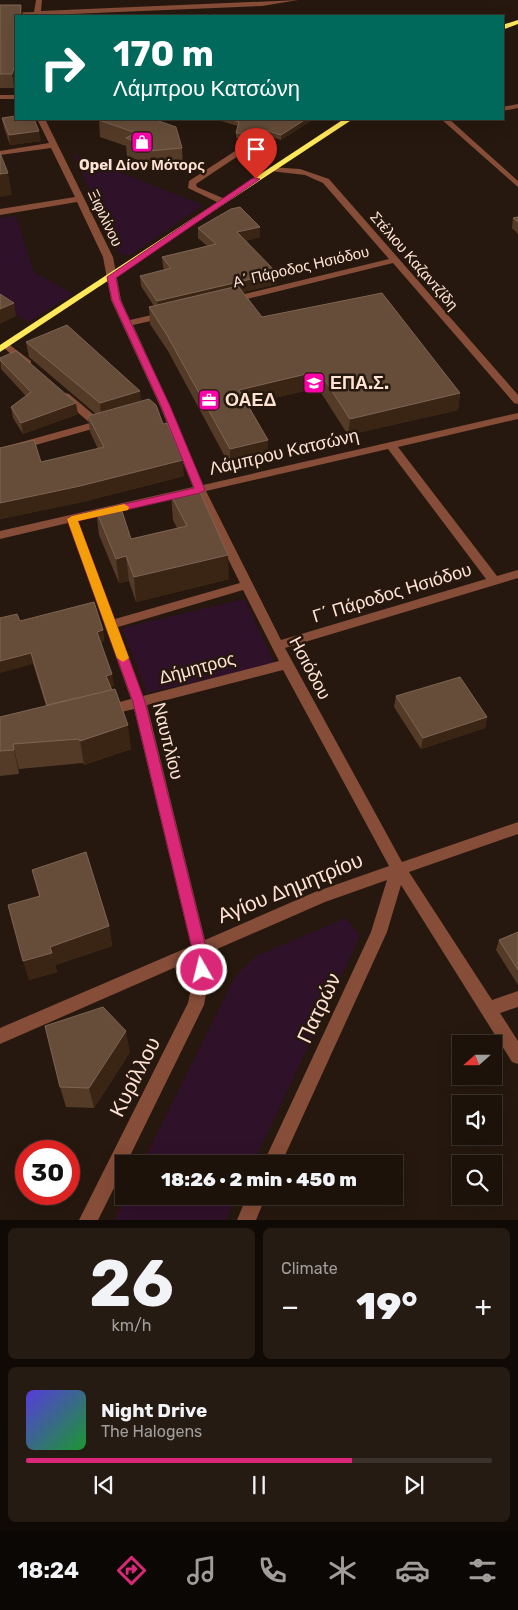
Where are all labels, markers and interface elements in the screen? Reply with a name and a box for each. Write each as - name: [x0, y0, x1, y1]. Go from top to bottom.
- text: 170 m: [113, 33, 214, 75]
- icon: right: [30, 35, 95, 100]
- text: Λάμπρου Κατσώνη: [113, 75, 300, 102]
- pin: [235, 128, 277, 179]
- shop icon: Opel Δίον Μότορς: [130, 130, 154, 154]
- icon: arrive: [242, 135, 270, 163]
- place label: Opel Δίον Μότορς: [79, 156, 205, 174]
- street label: Ξιφιλίνου: [84, 187, 126, 249]
- street label: Στέλιου Καζαντζίδη: [366, 208, 462, 314]
- street label: Α΄ Πάροδος Ησιόδου: [231, 243, 371, 291]
- school or university icon: ΕΠΑ.Σ.: [302, 371, 326, 395]
- place label: ΕΠΑ.Σ.: [330, 372, 389, 394]
- office icon: ΟΑΕΔ: [197, 388, 221, 412]
- place label: ΟΑΕΔ: [225, 389, 277, 411]
- street label: Λάμπρου Κατσώνη: [207, 424, 361, 480]
- street label: Γ΄ Πάροδος Ησιόδου: [310, 558, 474, 628]
- street label: Ησιόδου: [284, 633, 336, 703]
- street label: Δήμητρος: [156, 647, 238, 689]
- street label: Ναυπλίου: [148, 700, 188, 782]
- street label: Αγίου Δημητρίου: [213, 847, 366, 928]
- position arrow: [175, 943, 227, 995]
- street label: Πατρών: [291, 969, 346, 1047]
- street label: Κυρίλλου: [104, 1033, 165, 1121]
- north arrow: [452, 1035, 502, 1085]
- map controls: [452, 1035, 502, 1205]
- button: sound: [452, 1095, 502, 1145]
- speed limit sign: 30: [15, 1140, 80, 1205]
- button: search: [452, 1155, 502, 1205]
- text: 18:26 · 2 min · 450 m: [161, 1168, 357, 1191]
- text: 26: [89, 1245, 174, 1322]
- text: Climate: [281, 1259, 338, 1278]
- text: 19°: [356, 1283, 417, 1329]
- text: −: [281, 1290, 299, 1323]
- text: +: [475, 1290, 492, 1323]
- text: km/h: [112, 1316, 151, 1335]
- text: Night Drive: [101, 1399, 207, 1422]
- text: The Halogens: [101, 1422, 202, 1441]
- icon: previous: [90, 1471, 118, 1499]
- icon: pause: [245, 1471, 273, 1499]
- icon: next: [400, 1471, 428, 1499]
- icon: directions: [114, 1553, 149, 1588]
- icon: music: [184, 1553, 219, 1588]
- icon: phone: [255, 1553, 290, 1588]
- icon: climate: [325, 1553, 360, 1588]
- icon: car: [395, 1553, 430, 1588]
- icon: filters: [465, 1553, 500, 1588]
- text: 18:24: [18, 1557, 79, 1584]

